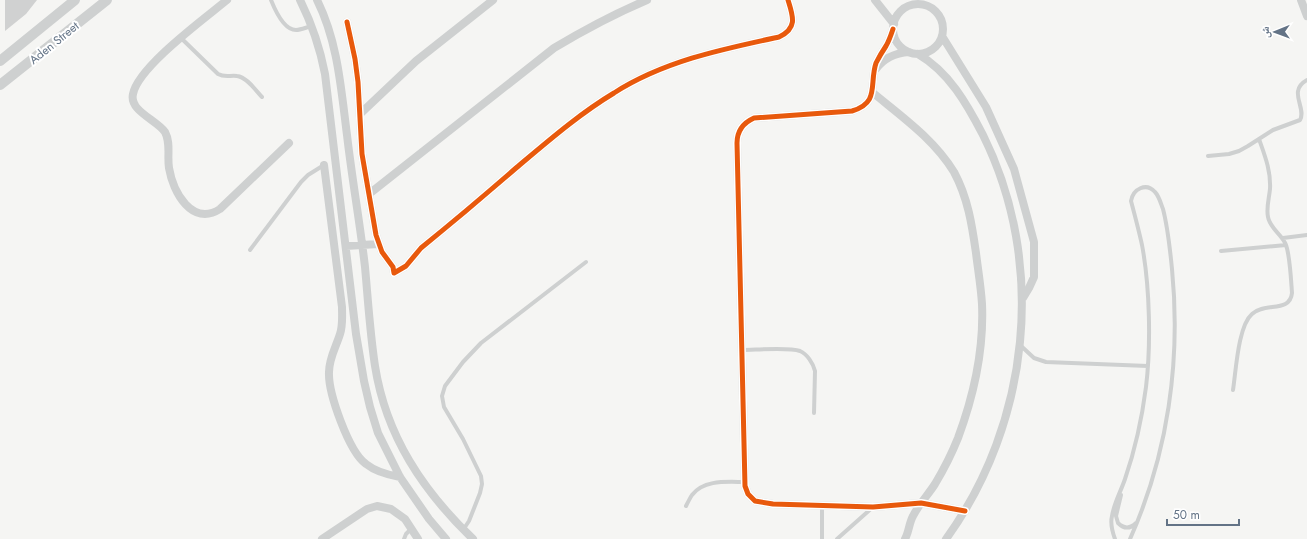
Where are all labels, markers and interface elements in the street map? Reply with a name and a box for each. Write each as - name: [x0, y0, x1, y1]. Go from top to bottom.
- north arrow: [1255, 12, 1295, 52]
- street label: Aden Street: [25, 17, 83, 69]
- text: ش: [1257, 26, 1273, 38]
- scale bar: [1167, 501, 1239, 527]
- text: 50 m: [1173, 506, 1200, 524]

